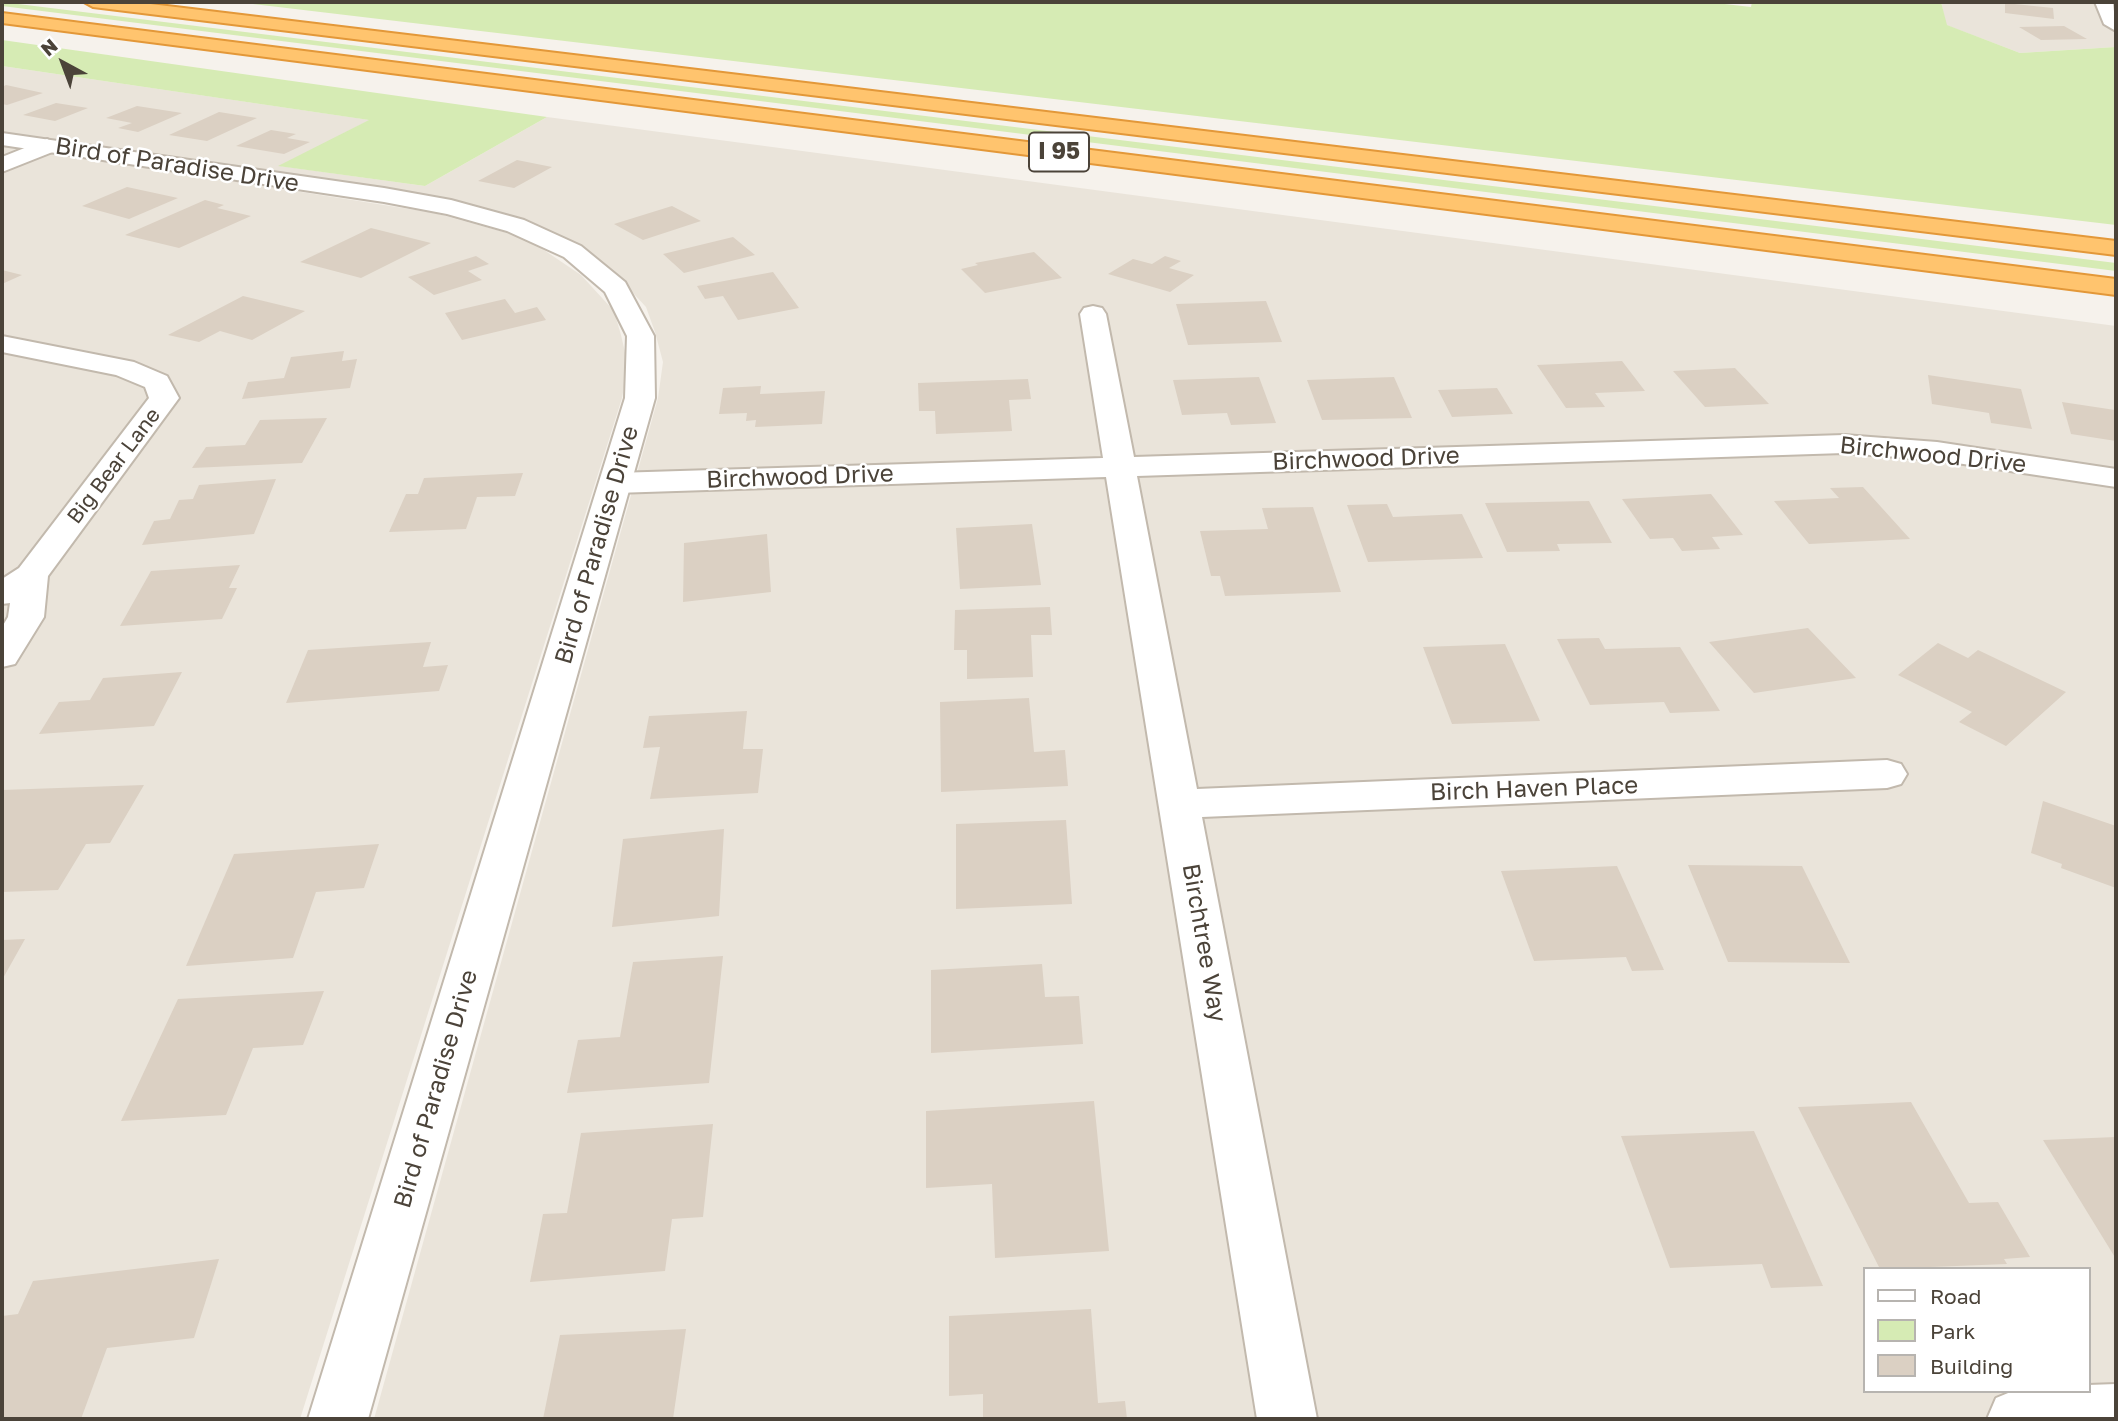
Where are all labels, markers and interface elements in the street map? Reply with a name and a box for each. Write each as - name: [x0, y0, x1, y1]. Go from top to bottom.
- north arrow: [28, 28, 98, 98]
- text: N: [36, 33, 62, 60]
- street label: Bird of Paradise Drive: [53, 132, 301, 198]
- road number: I 95: [1029, 132, 1089, 172]
- street label: Big Bear Lane: [62, 403, 166, 529]
- street label: Bird of Paradise Drive: [549, 423, 645, 667]
- street label: Birchwood Drive: [1838, 431, 2028, 479]
- street label: Birchwood Drive: [1272, 441, 1460, 477]
- street label: Birchwood Drive: [706, 459, 894, 495]
- street label: Birch Haven Place: [1429, 771, 1639, 807]
- street label: Birchtree Way: [1176, 862, 1232, 1024]
- street label: Bird of Paradise Drive: [388, 967, 484, 1211]
- legend: [1862, 1267, 2090, 1393]
- text: Road: [1930, 1283, 1981, 1309]
- text: Park: [1930, 1318, 1975, 1344]
- text: Building: [1930, 1353, 2013, 1379]

